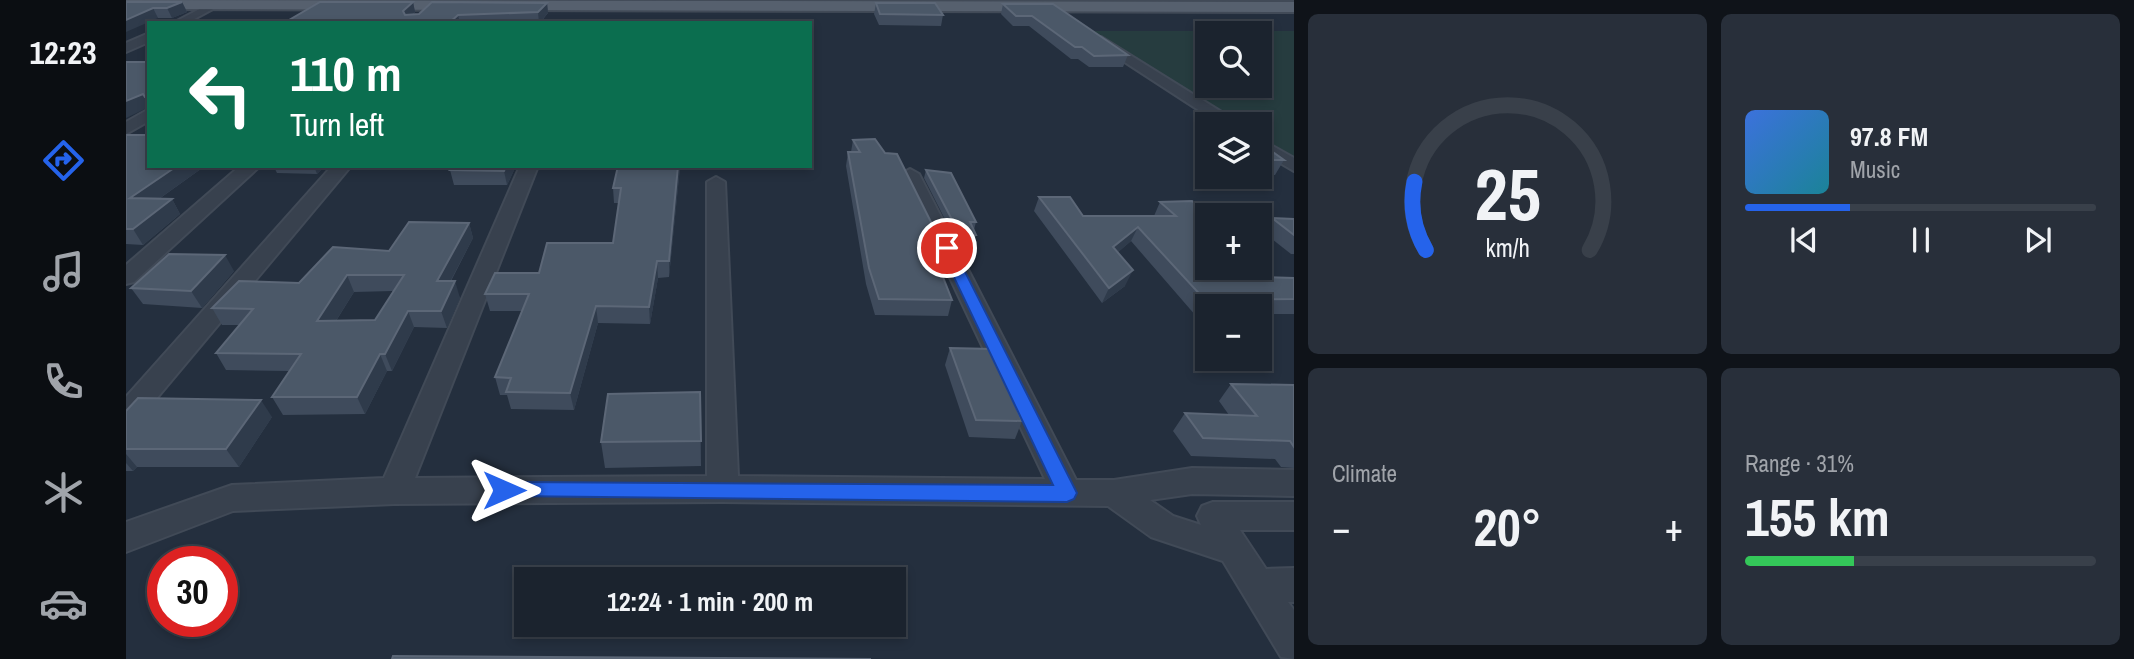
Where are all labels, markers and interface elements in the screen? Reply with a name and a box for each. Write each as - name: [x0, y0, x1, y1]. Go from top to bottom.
- map controls: [1195, 21, 1272, 371]
- button: search: [1195, 21, 1272, 98]
- text: 12:23: [29, 31, 97, 74]
- text: 110 m: [290, 40, 402, 106]
- icon: left: [175, 49, 266, 140]
- text: Turn left: [290, 103, 384, 146]
- button: layers: [1195, 112, 1272, 189]
- text: 97.8 FM: [1850, 119, 1928, 154]
- icon: directions: [39, 136, 88, 185]
- text: 25: [1474, 146, 1541, 244]
- text: Music: [1850, 154, 1900, 185]
- button: +: [1195, 203, 1272, 280]
- pin: [917, 218, 977, 278]
- icon: previous: [1785, 221, 1823, 259]
- icon: pause: [1902, 221, 1940, 259]
- icon: next: [2019, 221, 2057, 259]
- icon: arrive: [928, 229, 966, 267]
- text: km/h: [1485, 231, 1530, 265]
- icon: music: [39, 247, 88, 296]
- button: −: [1195, 294, 1272, 371]
- icon: phone: [39, 357, 88, 406]
- text: Range · 31%: [1745, 448, 1854, 479]
- position arrow: [467, 453, 541, 527]
- text: Climate: [1332, 458, 1397, 489]
- icon: climate: [39, 468, 88, 517]
- text: 155 km: [1745, 482, 1890, 552]
- text: 20°: [1473, 492, 1542, 562]
- text: −: [1332, 502, 1350, 553]
- text: +: [1665, 502, 1683, 553]
- speed limit sign: 30: [147, 546, 238, 637]
- icon: car: [39, 579, 88, 628]
- text: 12:24 · 1 min · 200 m: [607, 584, 813, 619]

